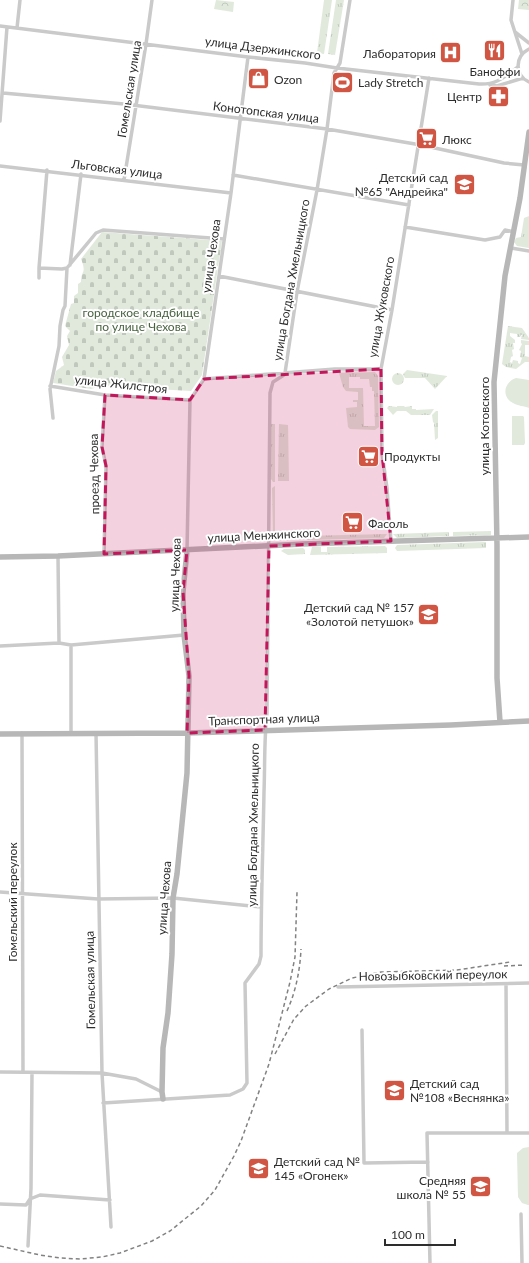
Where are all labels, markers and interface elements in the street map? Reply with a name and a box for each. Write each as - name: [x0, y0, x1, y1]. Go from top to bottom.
- street label: улица Дзержинского: [204, 33, 322, 63]
- restaurant icon: Баноффи: [482, 37, 508, 63]
- street label: Гомельская улица: [114, 39, 144, 139]
- hospital icon: Лаборатория: [438, 40, 464, 66]
- place label: Лаборатория: [362, 46, 436, 61]
- place label: Баноффи: [470, 64, 520, 79]
- shop icon: Ozon: [246, 66, 272, 92]
- sports icon: Lady Stretch: [330, 69, 356, 95]
- place label: Ozon: [274, 72, 302, 87]
- place label: Lady Stretch: [358, 75, 423, 90]
- pharmacy icon: Центр: [485, 83, 511, 109]
- place label: Центр: [447, 89, 482, 104]
- street label: Конотопская улица: [212, 98, 320, 126]
- supermarket icon: Люкс: [414, 126, 440, 152]
- place label: Люкс: [441, 132, 472, 147]
- street label: Льговская улица: [70, 156, 163, 182]
- place label: Детский сад №65 "Андрейка": [355, 170, 449, 199]
- school or university icon: Детский сад №65 "Андрейка": [451, 171, 477, 197]
- street label: улица Богдана Хмельницкого: [269, 198, 313, 362]
- street label: улица Чехова: [198, 218, 224, 294]
- street label: улица Жуковского: [365, 255, 397, 359]
- park label: городское кладбище по улице Чехова: [83, 305, 199, 334]
- street label: улица Жилстроя: [74, 372, 168, 396]
- street label: улица Котовского: [477, 377, 492, 475]
- street label: проезд Чехова: [86, 433, 102, 515]
- supermarket icon: Продукты: [355, 443, 381, 469]
- place label: Продукты: [384, 449, 440, 464]
- supermarket icon: Фасоль: [339, 510, 365, 536]
- place label: Фасоль: [368, 516, 408, 531]
- street label: улица Менжинского: [207, 525, 321, 545]
- street label: улица Чехова: [166, 538, 184, 612]
- place label: Детский сад № 157 «Золотой петушок»: [304, 600, 414, 629]
- school or university icon: Детский сад № 157 «Золотой петушок»: [416, 601, 442, 627]
- street label: Транспортная улица: [208, 710, 320, 728]
- street label: улица Богдана Хмельницкого: [244, 743, 262, 907]
- street label: Гомельский переулок: [5, 842, 20, 962]
- street label: улица Чехова: [154, 860, 174, 936]
- street label: Гомельская улица: [82, 931, 98, 1029]
- street label: Новозыбковский переулок: [359, 966, 508, 984]
- place label: Детский сад №108 «Веснянка»: [410, 1076, 509, 1105]
- school or university icon: Детский сад №108 «Веснянка»: [382, 1077, 408, 1103]
- place label: Детский сад № 145 «Огонек»: [274, 1154, 360, 1183]
- school or university icon: Детский сад № 145 «Огонек»: [245, 1155, 271, 1181]
- place label: Средняя школа № 55: [397, 1173, 466, 1202]
- school or university icon: Средняя школа № 55: [468, 1174, 494, 1200]
- scale bar: [385, 1221, 455, 1247]
- text: 100 m: [391, 1227, 425, 1242]

